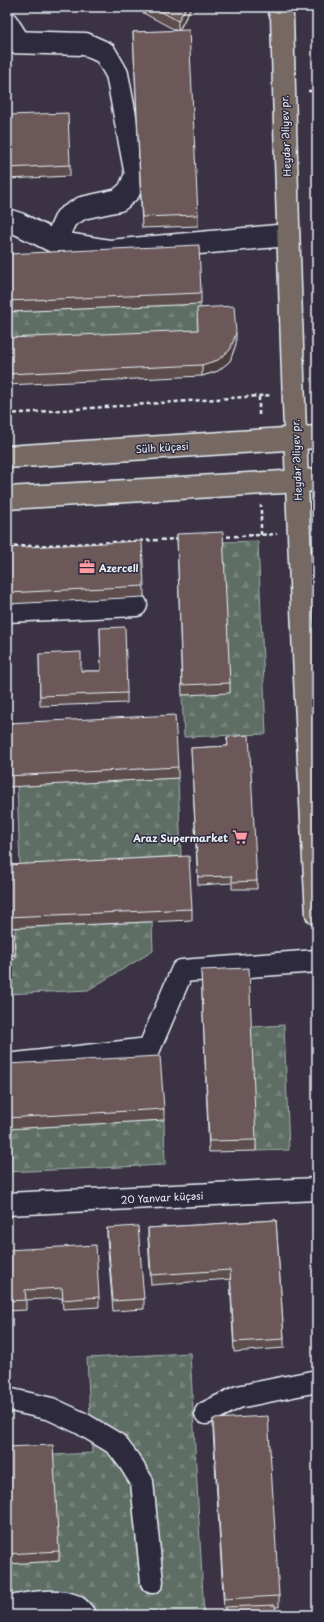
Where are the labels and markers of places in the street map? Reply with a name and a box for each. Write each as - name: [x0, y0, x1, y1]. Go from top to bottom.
- office icon: Azercell: [78, 558, 96, 576]
- place label: Azercell: [98, 560, 139, 575]
- supermarket icon: Araz Supermarket: [231, 828, 249, 846]
- place label: Araz Supermarket: [132, 830, 228, 845]

